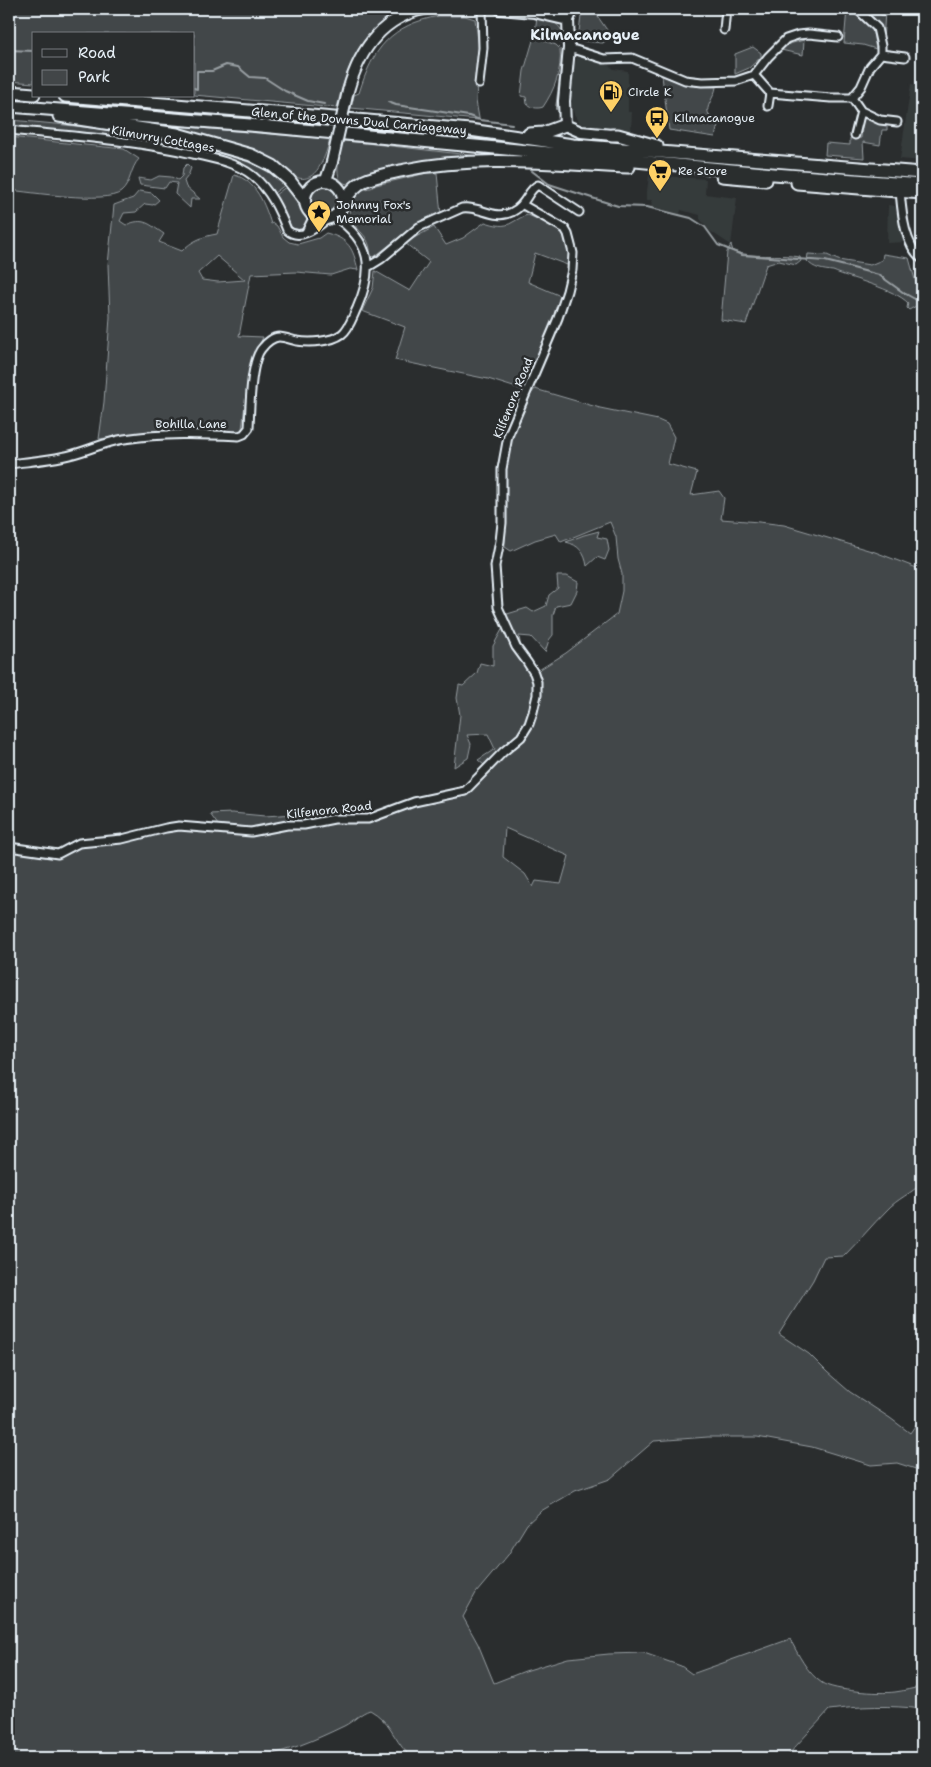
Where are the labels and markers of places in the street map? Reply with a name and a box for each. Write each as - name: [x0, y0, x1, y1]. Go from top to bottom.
- fuel station icon: Circle K: [598, 79, 624, 113]
- place label: Circle K: [628, 84, 672, 100]
- bus stop icon: Kilmacanogue: [644, 105, 670, 139]
- place label: Kilmacanogue: [674, 110, 755, 126]
- supermarket icon: Re Store: [647, 158, 673, 192]
- place label: Re Store: [678, 163, 727, 179]
- place label: Johnny Fox's Memorial: [336, 197, 411, 227]
- place icon: Johnny Fox's Memorial: [306, 199, 332, 233]

